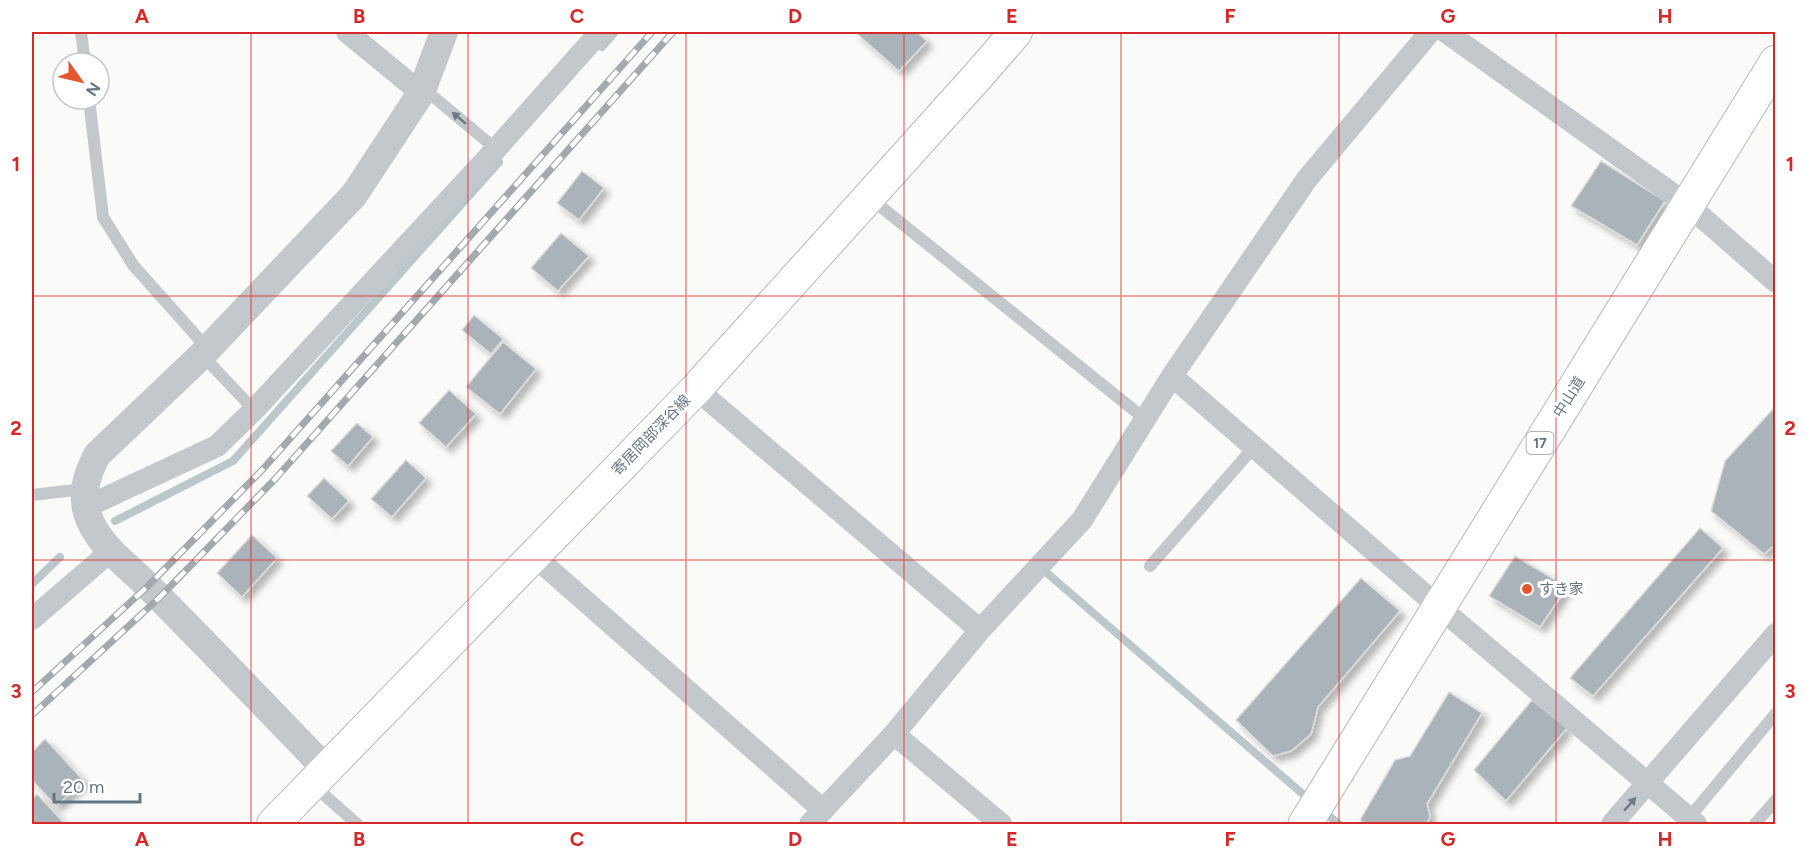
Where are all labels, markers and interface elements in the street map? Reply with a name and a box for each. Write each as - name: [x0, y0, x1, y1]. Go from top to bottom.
- text: A: [135, 4, 150, 28]
- text: B: [353, 4, 365, 28]
- text: C: [570, 4, 584, 28]
- text: D: [788, 4, 802, 28]
- text: E: [1006, 4, 1018, 28]
- text: F: [1224, 4, 1236, 28]
- text: G: [1441, 4, 1456, 28]
- text: H: [1658, 4, 1673, 28]
- north arrow: [51, 51, 111, 111]
- text: N: [82, 79, 104, 100]
- one-way arrow: [451, 112, 467, 125]
- text: 1: [12, 152, 20, 176]
- text: 1: [1786, 152, 1794, 176]
- street label: 中山道: [1549, 373, 1589, 421]
- street label: 寄居岡部深谷線: [608, 391, 694, 479]
- text: 2: [10, 416, 22, 440]
- text: 2: [1784, 416, 1796, 440]
- road number: 17: [1526, 432, 1554, 454]
- place label: すき家: [1539, 580, 1584, 598]
- marker: すき家: [1520, 582, 1534, 596]
- text: 3: [10, 679, 22, 703]
- text: 3: [1784, 679, 1796, 703]
- scale bar: [54, 766, 140, 804]
- text: 20 m: [63, 776, 104, 798]
- one-way arrow: [1623, 797, 1636, 812]
- text: A: [135, 827, 150, 851]
- text: B: [353, 827, 365, 851]
- text: C: [570, 827, 584, 851]
- text: D: [788, 827, 802, 851]
- text: E: [1006, 827, 1018, 851]
- text: F: [1224, 827, 1236, 851]
- text: G: [1441, 827, 1456, 851]
- text: H: [1658, 827, 1673, 851]

